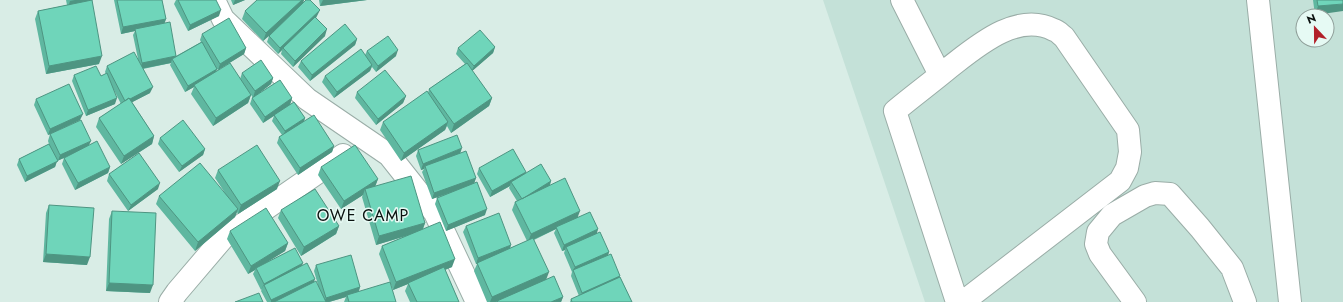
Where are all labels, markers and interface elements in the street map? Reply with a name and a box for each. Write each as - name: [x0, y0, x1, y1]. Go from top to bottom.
- north arrow: [1295, 8, 1335, 48]
- text: N: [1304, 10, 1318, 28]
- district label: OWE CAMP: [317, 204, 409, 227]

